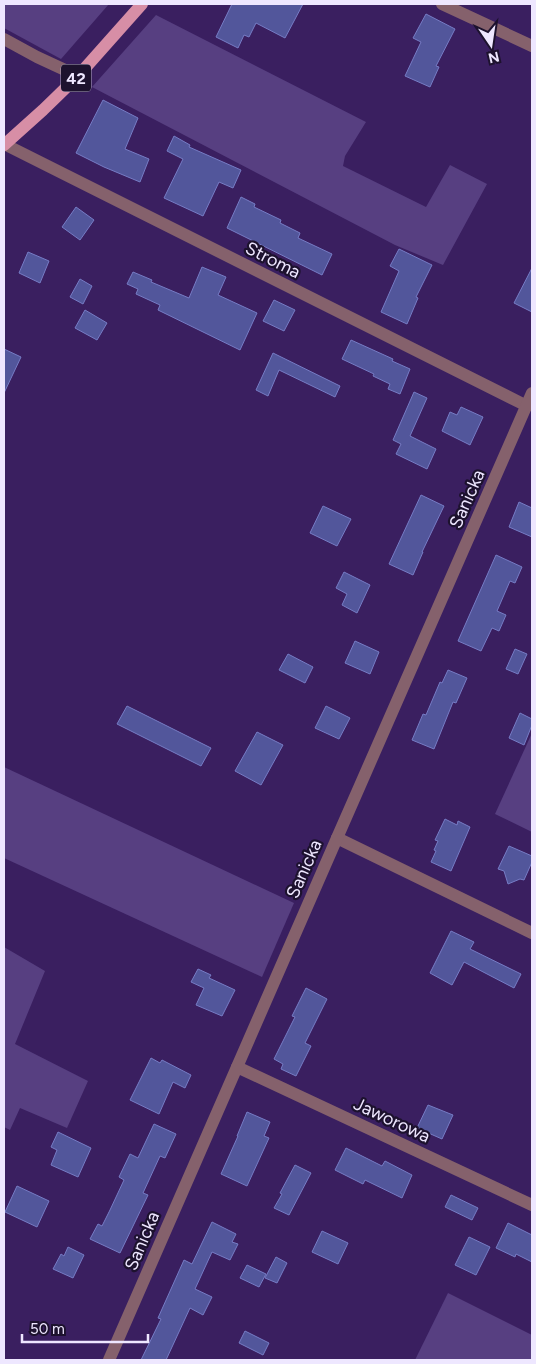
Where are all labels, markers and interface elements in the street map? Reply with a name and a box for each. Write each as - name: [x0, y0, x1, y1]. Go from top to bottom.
- north arrow: [466, 20, 516, 70]
- text: N: [487, 48, 501, 67]
- road number: 42: [61, 64, 91, 92]
- street label: Stroma: [242, 237, 304, 283]
- street label: Sanicka: [444, 466, 490, 532]
- street label: Sanicka: [281, 836, 327, 902]
- street label: Jaworowa: [350, 1093, 434, 1147]
- street label: Sanicka: [120, 1208, 164, 1274]
- scale bar: [22, 1312, 149, 1344]
- text: 50 m: [30, 1320, 65, 1338]

